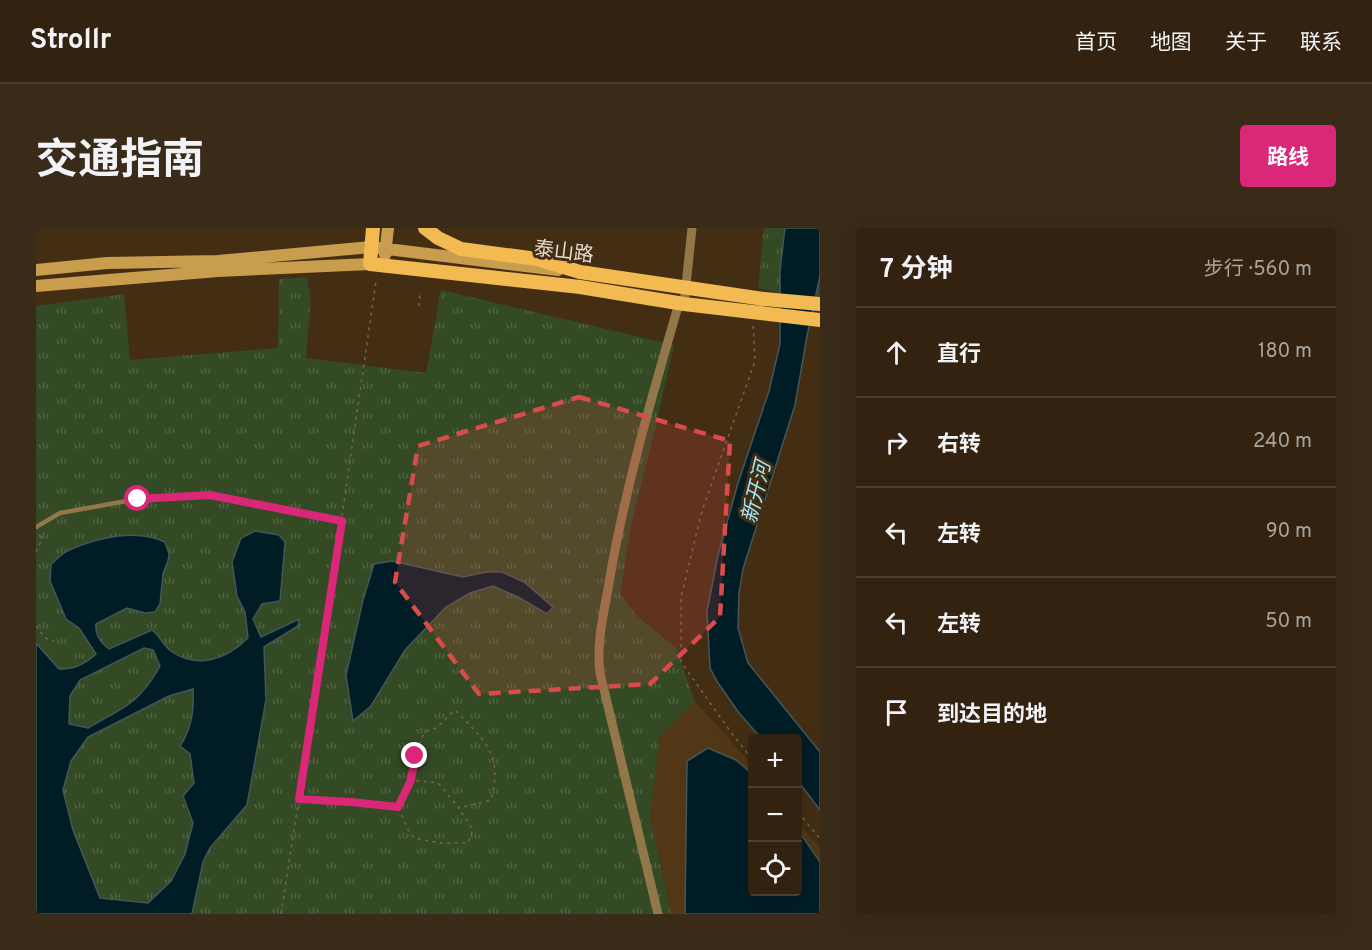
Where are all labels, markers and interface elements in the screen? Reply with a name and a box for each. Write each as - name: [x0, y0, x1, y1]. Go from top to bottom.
- text: Strollr: [30, 23, 112, 59]
- text: 首页: [1075, 30, 1117, 57]
- text: 地图: [1150, 30, 1192, 57]
- text: 关于: [1225, 30, 1267, 57]
- text: 联系: [1300, 30, 1342, 57]
- button: 路线: [1240, 125, 1336, 187]
- text: 交通指南: [36, 136, 204, 189]
- street label: 泰山路: [532, 236, 595, 270]
- text: 7 分钟: [880, 254, 953, 287]
- text: 步行 · 560 m: [1204, 257, 1312, 283]
- icon: ahead: [880, 336, 913, 369]
- text: 180 m: [1258, 339, 1312, 365]
- text: 直行: [937, 342, 981, 369]
- icon: right: [880, 426, 913, 459]
- text: 240 m: [1253, 429, 1312, 455]
- text: 右转: [937, 432, 981, 459]
- water label: 新开河: [737, 455, 779, 526]
- route start: [124, 485, 150, 511]
- icon: left: [880, 516, 913, 549]
- text: 90 m: [1266, 519, 1312, 545]
- text: 左转: [937, 522, 981, 549]
- icon: left: [880, 606, 913, 639]
- text: 50 m: [1265, 609, 1312, 635]
- text: 左转: [937, 612, 981, 639]
- icon: arrive: [880, 696, 913, 729]
- text: 到达目的地: [937, 702, 1047, 729]
- map controls: [748, 734, 802, 896]
- button: +: [748, 734, 802, 788]
- route end: [401, 742, 427, 768]
- button: −: [748, 788, 802, 842]
- button: locate: [748, 842, 802, 896]

